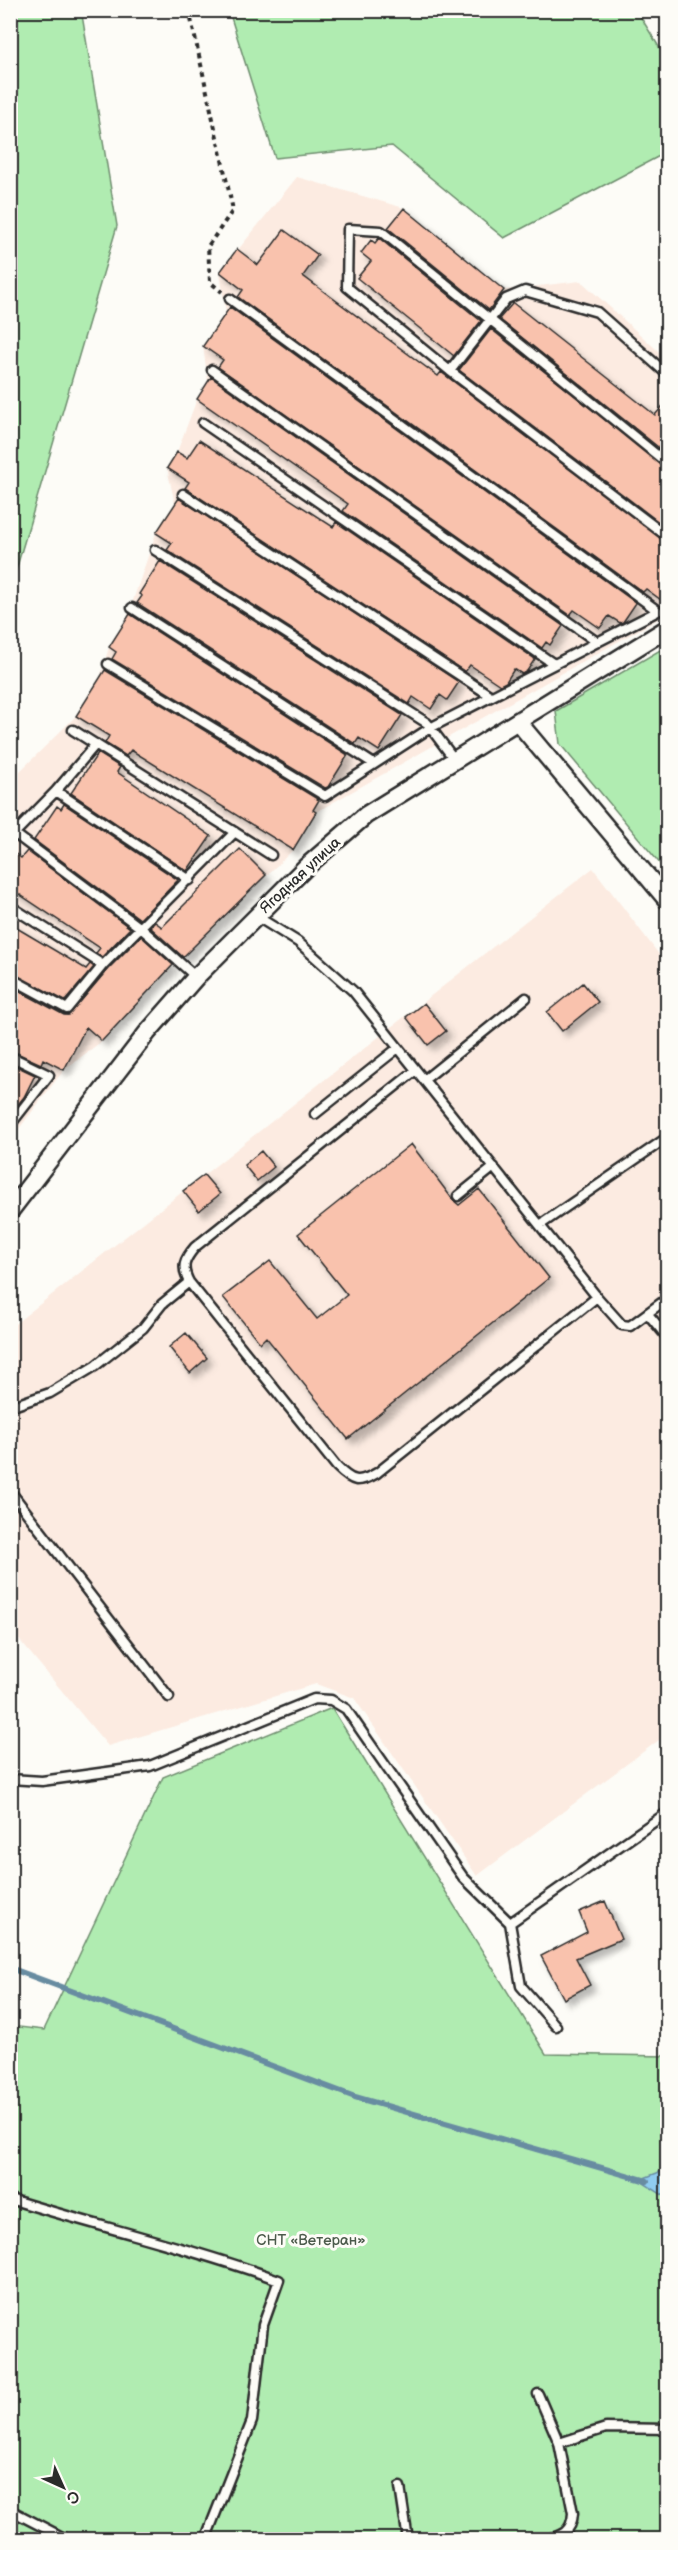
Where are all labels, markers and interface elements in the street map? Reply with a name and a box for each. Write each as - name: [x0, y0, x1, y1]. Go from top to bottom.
- street label: Ягодная улица: [256, 833, 345, 918]
- park label: СНТ «Ветеран»: [256, 2231, 366, 2250]
- north arrow: [33, 2457, 93, 2517]
- text: С: [62, 2486, 83, 2507]

